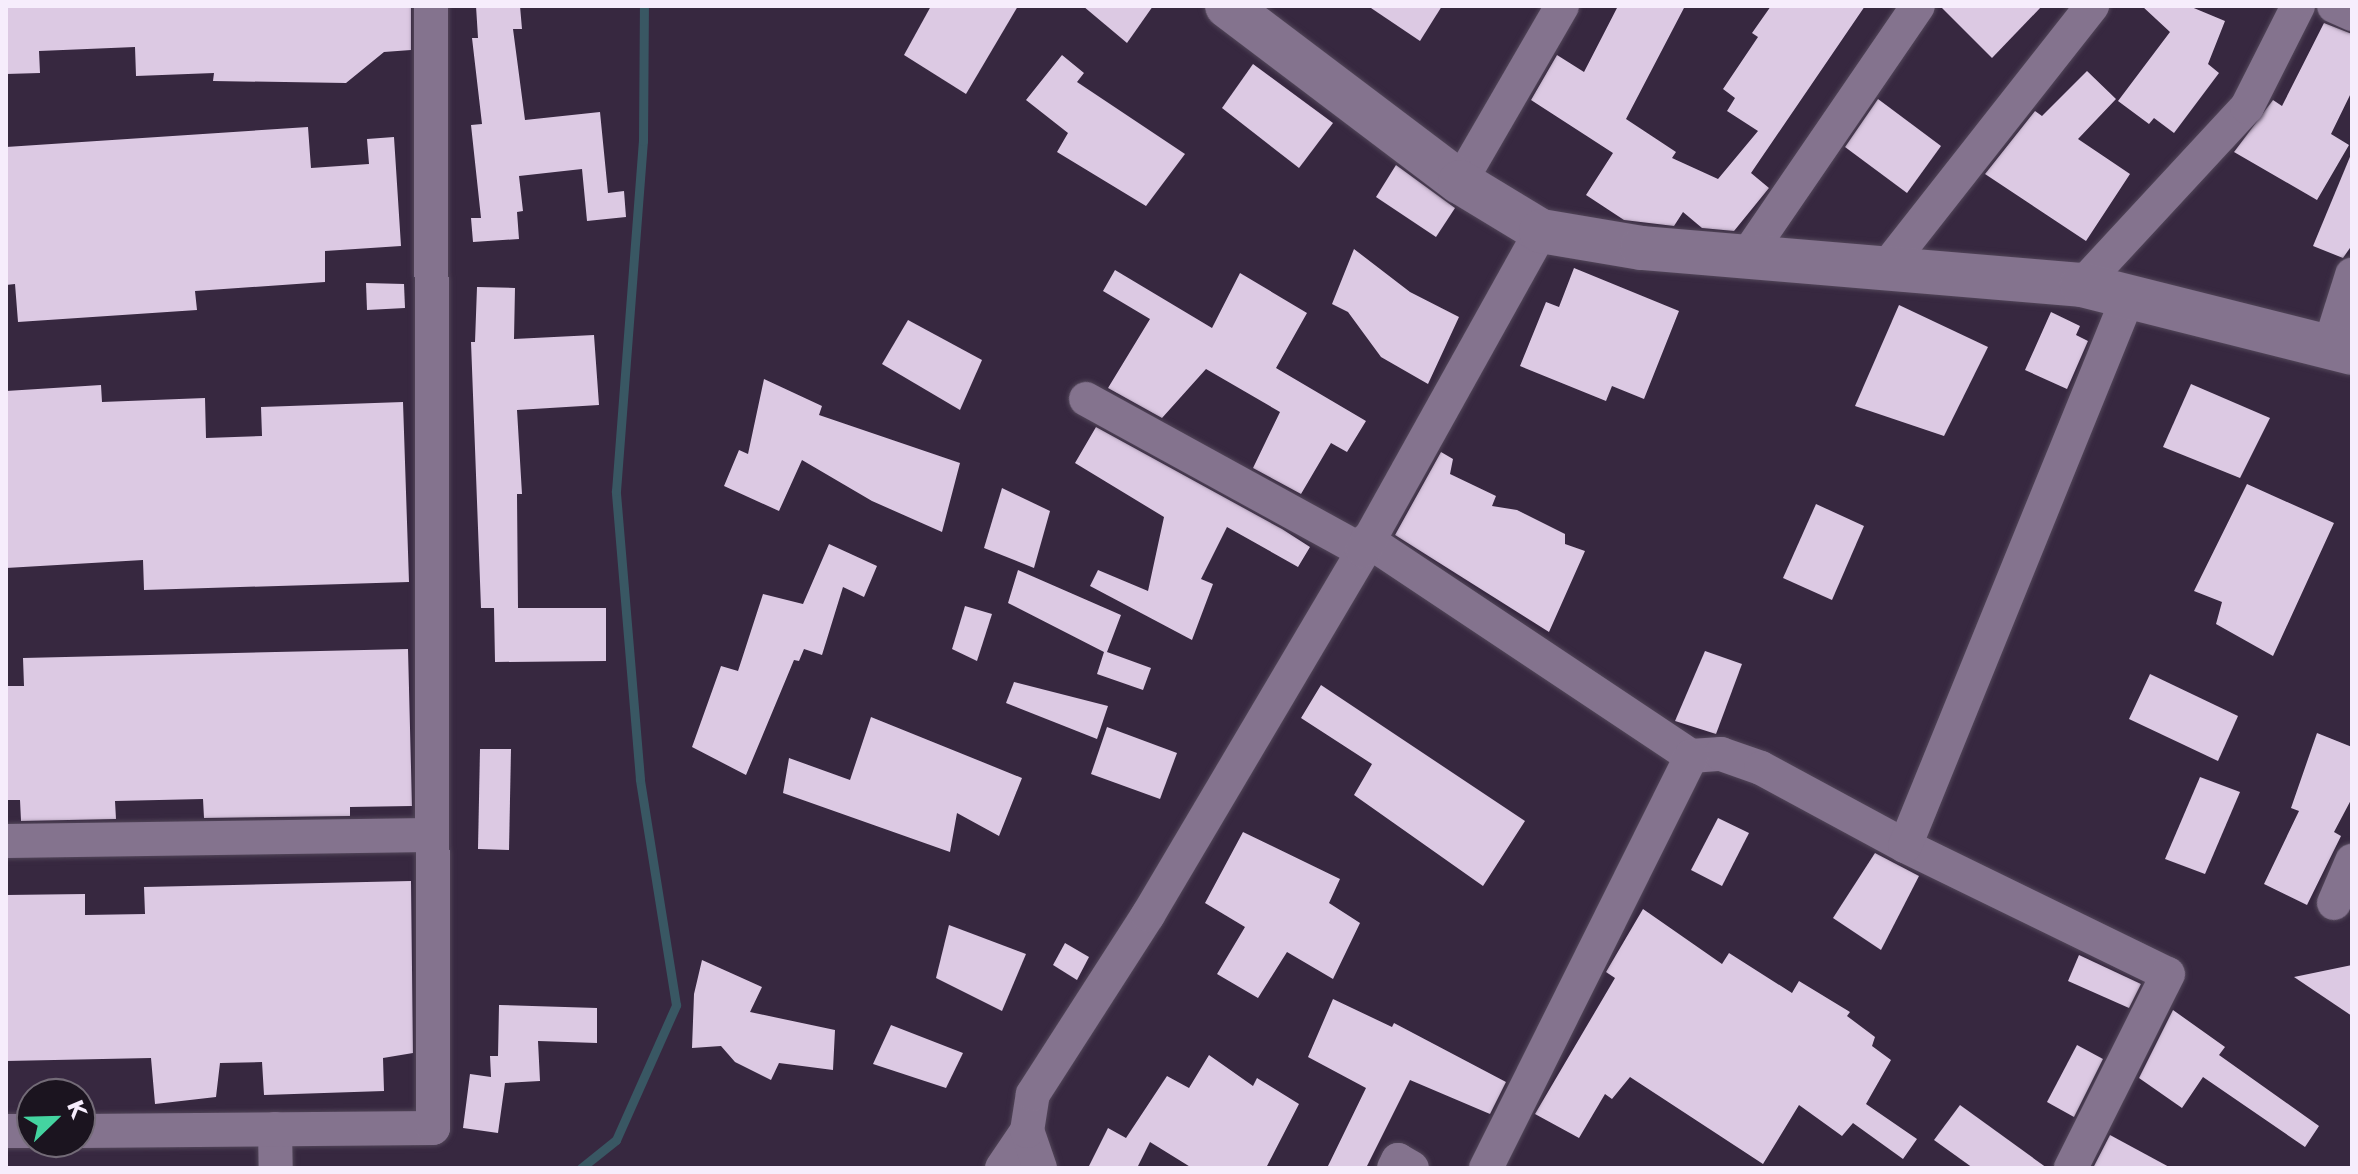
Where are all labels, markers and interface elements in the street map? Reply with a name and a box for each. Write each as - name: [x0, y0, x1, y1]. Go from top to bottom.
- north arrow: [16, 1078, 96, 1158]
- text: K: [62, 1096, 92, 1122]

